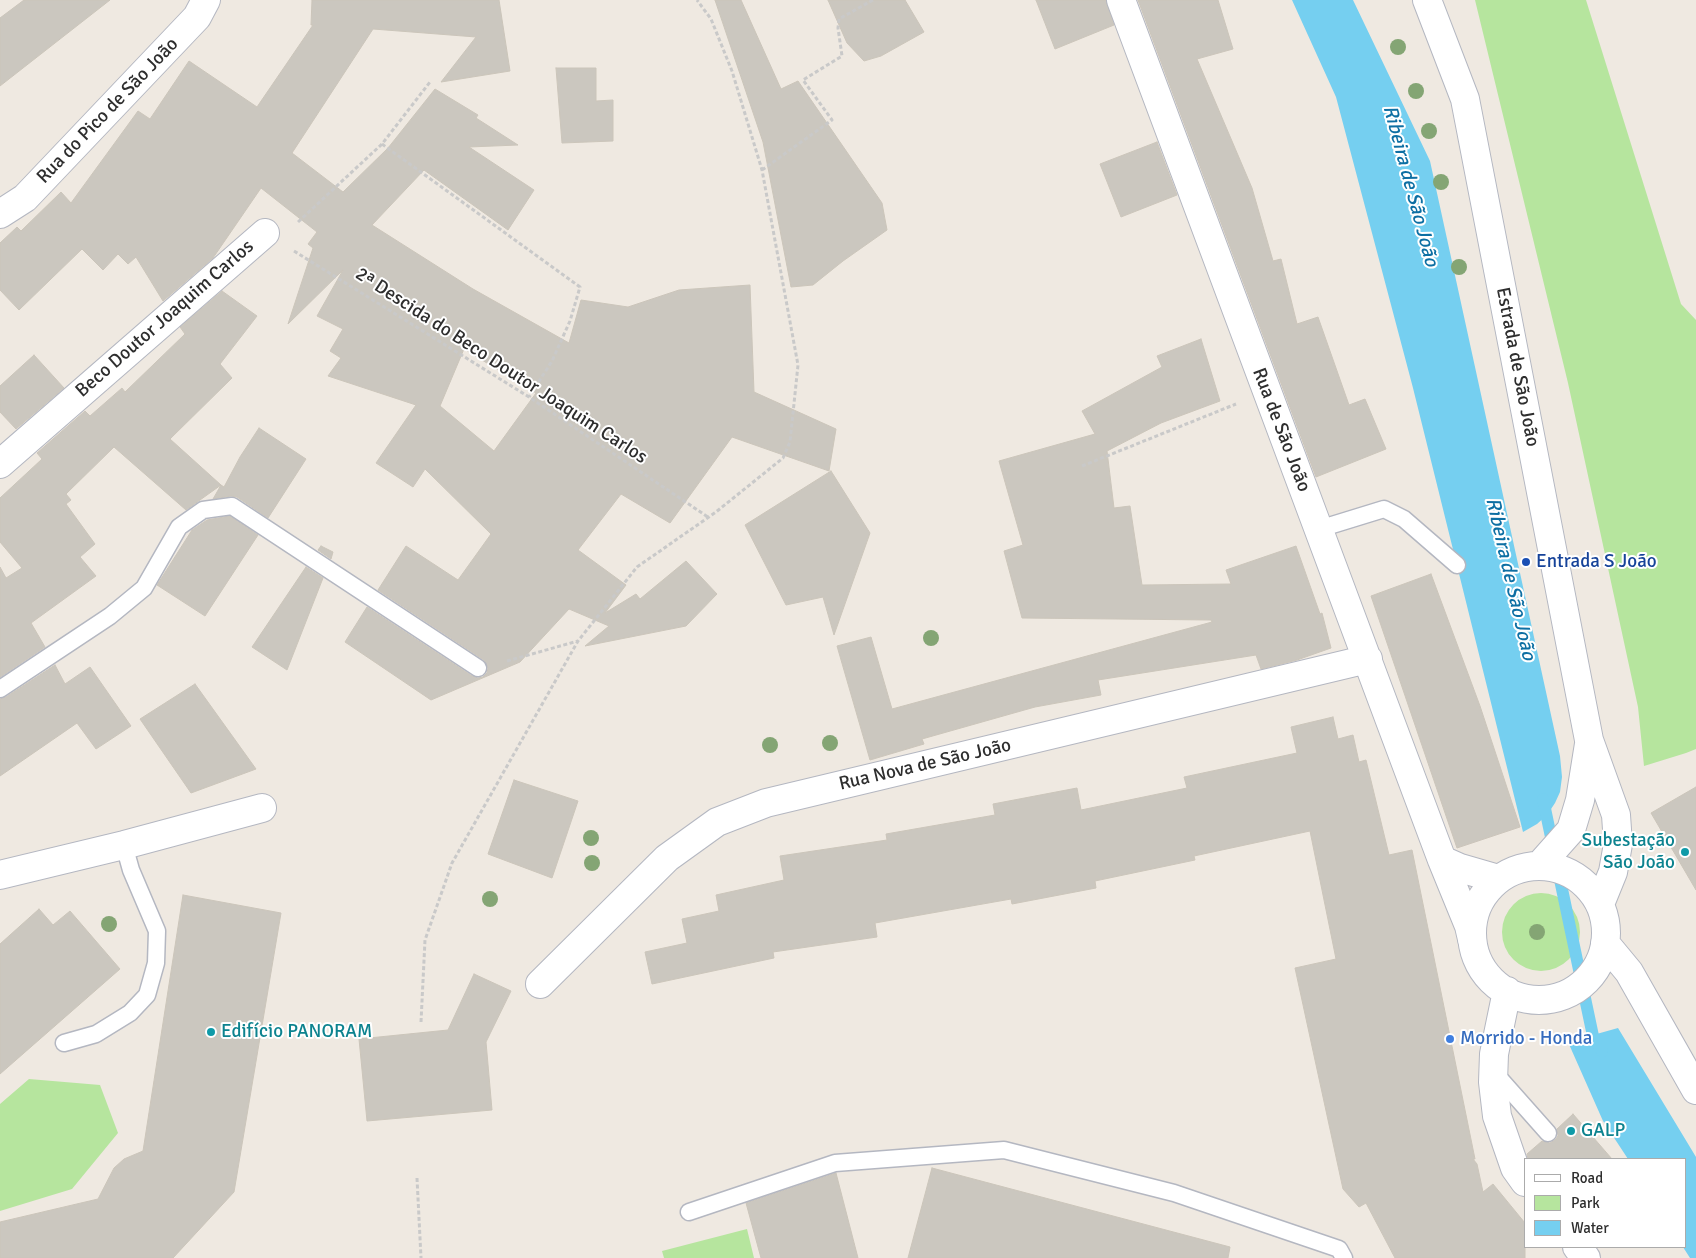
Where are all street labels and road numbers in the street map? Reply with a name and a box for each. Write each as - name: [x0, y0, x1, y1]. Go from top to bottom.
- street label: Rua do Pico de São João: [32, 33, 184, 189]
- street label: Beco Doutor Joaquim Carlos: [71, 235, 259, 403]
- street label: 2ª Descida do Beco Doutor Joaquim Carlos: [351, 263, 651, 469]
- street label: Estrada de São João: [1490, 285, 1544, 449]
- street label: Rua de São João: [1247, 365, 1315, 495]
- street label: Rua Nova de São João: [837, 734, 1013, 796]

